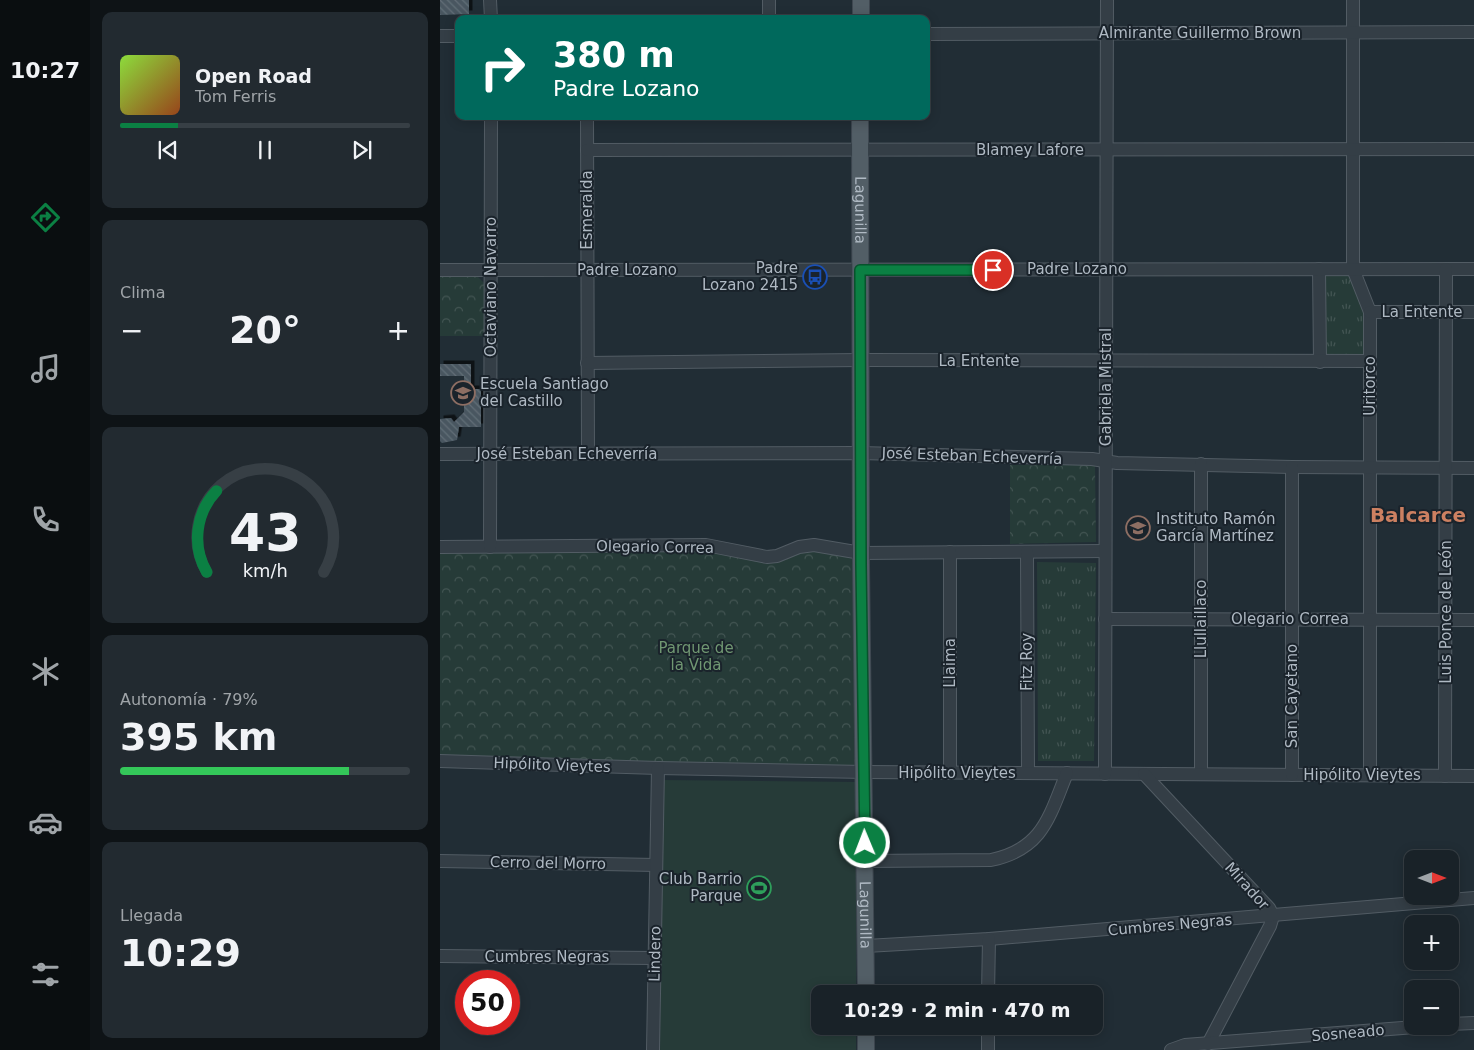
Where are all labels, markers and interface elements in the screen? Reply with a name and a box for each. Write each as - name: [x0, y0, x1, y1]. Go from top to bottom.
- street label: Almirante Guillermo Brown: [1099, 24, 1301, 42]
- icon: right: [470, 35, 535, 100]
- text: 380 m: [553, 35, 675, 75]
- text: 10:27: [10, 58, 80, 83]
- text: Open Road: [195, 65, 312, 87]
- text: Padre Lozano: [553, 76, 700, 101]
- text: Tom Ferris: [195, 87, 276, 106]
- icon: previous: [154, 136, 182, 164]
- icon: pause: [251, 136, 279, 164]
- icon: next: [348, 136, 376, 164]
- street label: Blamey Lafore: [976, 141, 1084, 159]
- street label: Esmeralda: [578, 170, 596, 250]
- street label: Lagunilla: [851, 176, 869, 244]
- icon: directions: [28, 200, 63, 235]
- street label: Octaviano Navarro: [482, 217, 500, 357]
- pin: [972, 249, 1014, 291]
- icon: arrive: [979, 256, 1007, 284]
- place label: Padre Lozano 2415: [702, 259, 798, 294]
- street label: Padre Lozano: [1027, 260, 1127, 278]
- street label: Padre Lozano: [577, 261, 677, 279]
- bus stop icon: Padre Lozano 2415: [802, 264, 828, 290]
- text: Clima: [120, 283, 165, 302]
- street label: La Entente: [1381, 303, 1463, 321]
- text: 20°: [229, 308, 301, 352]
- text: −: [120, 314, 143, 347]
- text: +: [387, 314, 410, 347]
- street label: Gabriela Mistral: [1097, 328, 1115, 446]
- icon: music: [28, 351, 63, 386]
- street label: La Entente: [938, 352, 1020, 370]
- street label: Uritorco: [1361, 356, 1379, 416]
- place label: Escuela Santiago del Castillo: [480, 375, 609, 410]
- school or university icon: Escuela Santiago del Castillo: [450, 380, 476, 406]
- street label: José Esteban Echeverría: [880, 444, 1063, 468]
- street label: José Esteban Echeverría: [476, 445, 657, 463]
- icon: phone: [28, 502, 63, 537]
- text: 43: [229, 503, 301, 563]
- district label: Balcarce: [1370, 503, 1466, 527]
- place label: Instituto Ramón García Martínez: [1156, 510, 1276, 545]
- school or university icon: Instituto Ramón García Martínez: [1125, 515, 1151, 541]
- street label: Olegario Correa: [596, 537, 714, 557]
- street label: Luis Ponce de León: [1437, 540, 1455, 684]
- text: km/h: [242, 560, 288, 581]
- street label: Llullaillaco: [1192, 580, 1210, 658]
- street label: Olegario Correa: [1231, 610, 1349, 628]
- street label: Fitz Roy: [1018, 633, 1036, 691]
- street label: Llaima: [941, 638, 959, 688]
- park label: Parque de la Vida: [658, 639, 734, 674]
- street label: San Cayetano: [1283, 644, 1301, 748]
- icon: climate: [28, 654, 63, 689]
- text: Autonomía · 79%: [120, 690, 258, 709]
- text: 395 km: [120, 715, 277, 759]
- street label: Hipólito Vieytes: [493, 754, 611, 776]
- street label: Hipólito Vieytes: [898, 764, 1016, 782]
- street label: Hipólito Vieytes: [1303, 766, 1421, 784]
- icon: car: [28, 805, 63, 840]
- position arrow: [838, 816, 890, 868]
- north arrow: [1404, 850, 1459, 905]
- map controls: [1404, 850, 1459, 1035]
- street label: Cerro del Morro: [490, 853, 606, 873]
- street label: Mirador: [1221, 859, 1273, 914]
- place label: Club Barrio Parque: [659, 870, 742, 905]
- sports icon: Club Barrio Parque: [746, 875, 772, 901]
- street label: Lagunilla: [856, 881, 874, 949]
- text: Llegada: [120, 906, 183, 925]
- street label: Cumbres Negras: [1107, 911, 1233, 939]
- button: +: [1404, 915, 1459, 970]
- street label: Lindero: [646, 926, 664, 982]
- text: 10:29: [120, 931, 241, 975]
- street label: Cumbres Negras: [485, 948, 610, 966]
- icon: filters: [28, 957, 63, 992]
- speed limit sign: 50: [455, 970, 520, 1035]
- button: −: [1404, 980, 1459, 1035]
- text: 10:29 · 2 min · 470 m: [843, 999, 1071, 1021]
- street label: Sosneado: [1311, 1021, 1385, 1045]

